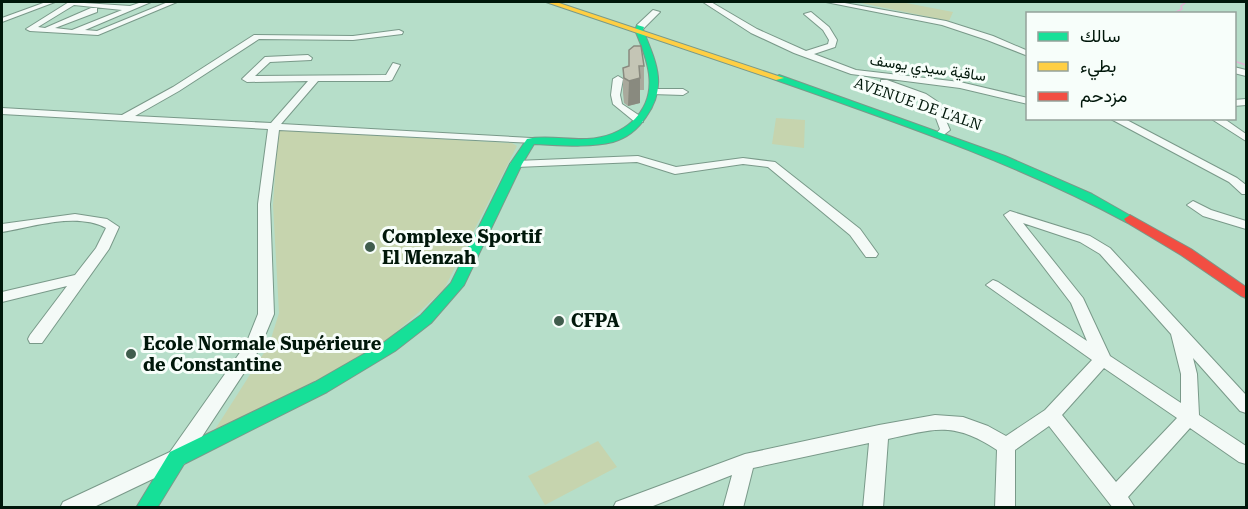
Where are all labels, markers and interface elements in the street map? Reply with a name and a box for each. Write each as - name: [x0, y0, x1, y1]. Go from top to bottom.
- legend: [1026, 12, 1236, 120]
- text: سالك: [1080, 25, 1120, 46]
- street label: ساقية سيدي يوسف: [868, 51, 987, 89]
- text: بطيء: [1080, 55, 1116, 81]
- street label: AVENUE DE L'ALN: [852, 74, 984, 134]
- text: مزدحم: [1080, 85, 1127, 108]
- place label: Complexe Sportif El Menzah: [382, 226, 543, 268]
- marker: Complexe Sportif El Menzah: [363, 240, 377, 254]
- place label: CFPA: [571, 310, 619, 331]
- marker: CFPA: [552, 314, 566, 328]
- place label: Ecole Normale Supérieure de Constantine: [143, 333, 382, 375]
- marker: Ecole Normale Supérieure de Constantine: [124, 347, 138, 361]

